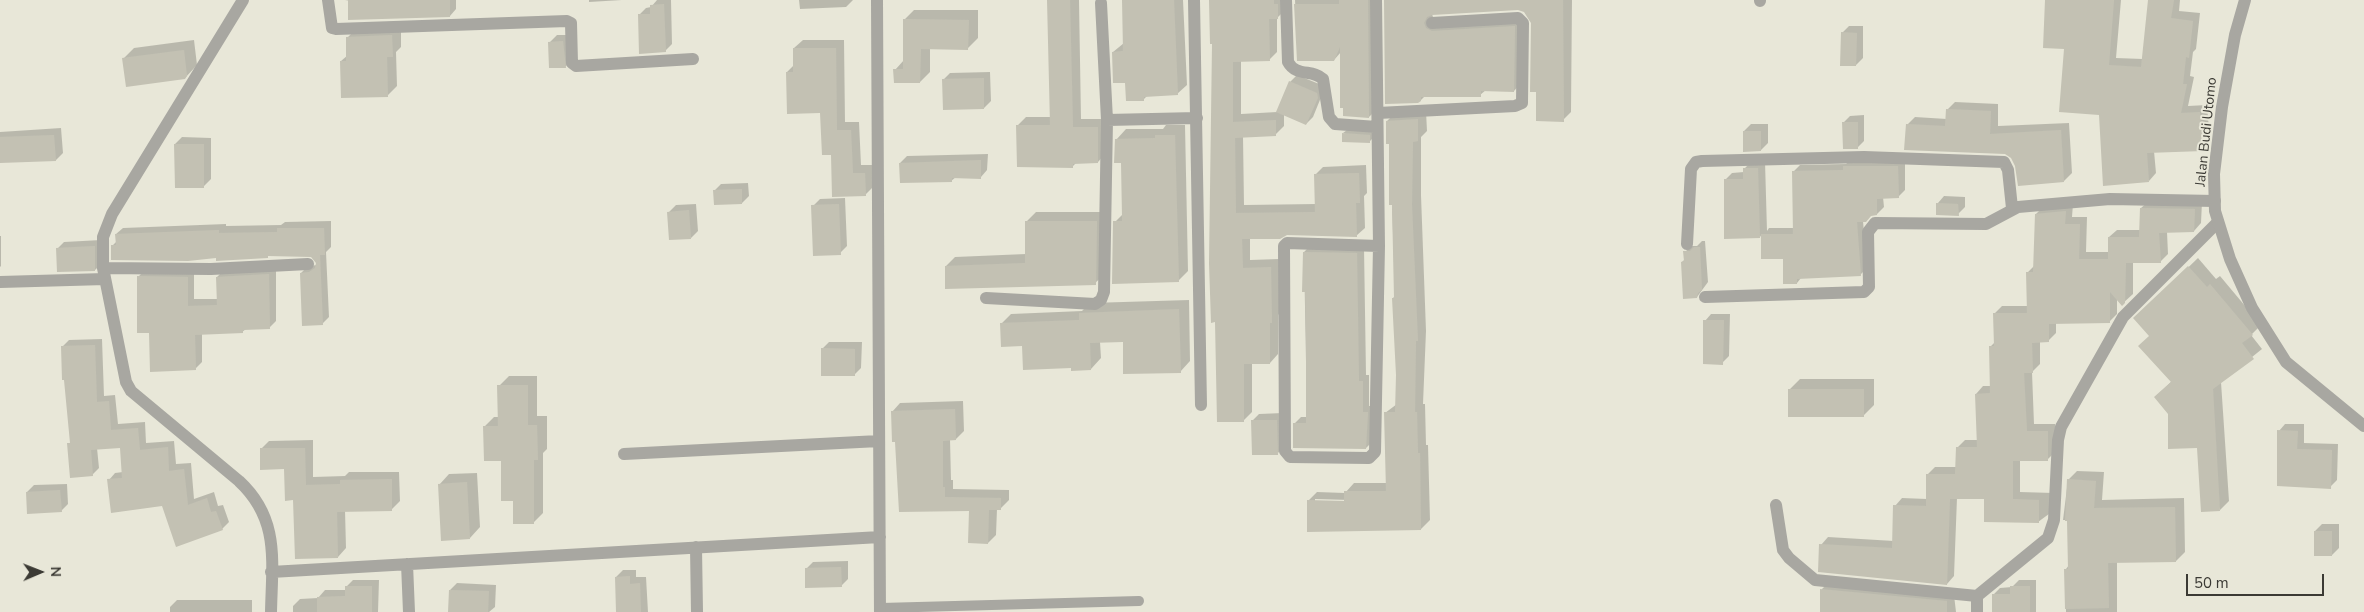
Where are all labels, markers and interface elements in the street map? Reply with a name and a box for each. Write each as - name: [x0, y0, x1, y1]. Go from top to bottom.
- street label: Jalan Budi Utomo: [2193, 76, 2221, 188]
- north arrow: [15, 547, 65, 597]
- scale bar: [2189, 564, 2326, 596]
- text: N: [46, 566, 65, 577]
- text: 50 m: [2194, 573, 2229, 593]

